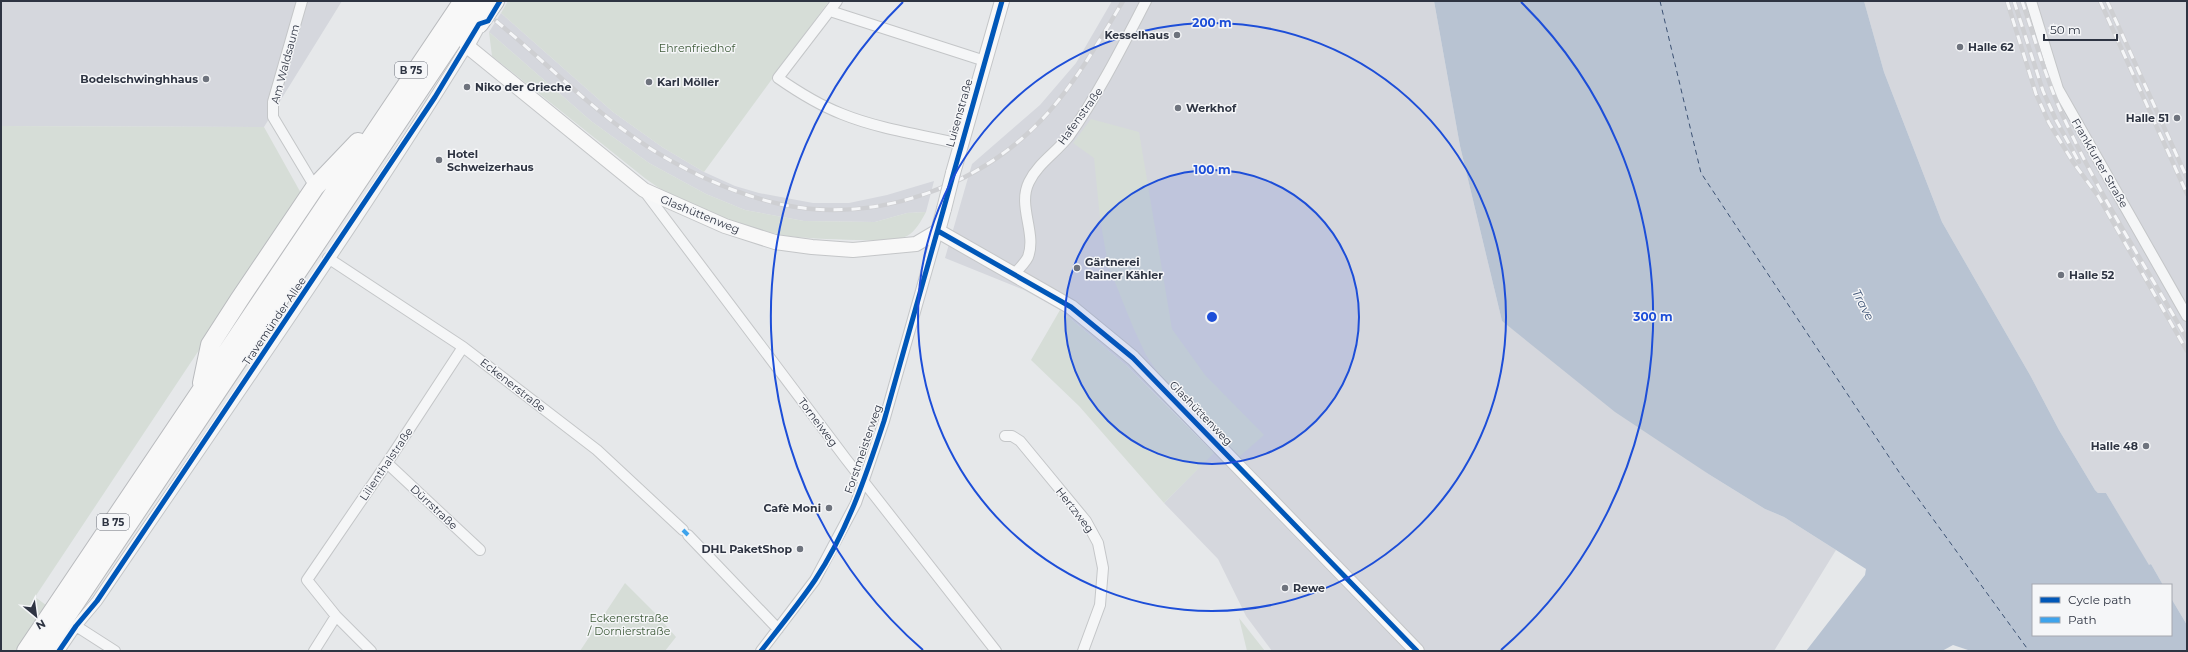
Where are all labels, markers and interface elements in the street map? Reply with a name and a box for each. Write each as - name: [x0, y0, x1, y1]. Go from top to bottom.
- text: 200 m: [1192, 15, 1232, 30]
- scale bar: [2044, 16, 2117, 42]
- text: 50 m: [2050, 22, 2081, 37]
- street label: Am Waldsaum: [268, 23, 302, 105]
- place label: Kesselhaus: [1104, 28, 1169, 42]
- marker: Kesselhaus: [1172, 30, 1182, 40]
- place label: Halle 62: [1968, 40, 2014, 54]
- park label: Ehrenfriedhof: [659, 41, 736, 55]
- marker: Halle 62: [1955, 42, 1965, 52]
- road number: B 75: [395, 62, 427, 78]
- place label: Bodelschwinghhaus: [80, 72, 198, 86]
- marker: Bodelschwinghhaus: [201, 74, 211, 84]
- place label: Karl Möller: [657, 75, 719, 89]
- marker: Karl Möller: [644, 77, 654, 87]
- street label: Luisenstraße: [943, 77, 976, 149]
- place label: Niko der Grieche: [475, 80, 571, 94]
- marker: Niko der Grieche: [462, 82, 472, 92]
- street label: Hafenstraße: [1055, 84, 1106, 147]
- place label: Werkhof: [1186, 101, 1237, 115]
- marker: Werkhof: [1173, 103, 1183, 113]
- place label: Halle 51: [2126, 111, 2169, 125]
- marker: Halle 51: [2172, 113, 2182, 123]
- street label: Frankfurter Straße: [2069, 116, 2131, 210]
- place label: Hotel Schweizerhaus: [447, 147, 534, 174]
- marker: Hotel Schweizerhaus: [434, 155, 444, 165]
- text: 100 m: [1194, 162, 1230, 177]
- street label: Glashüttenweg: [658, 192, 742, 236]
- place label: Gärtnerei Rainer Kähler: [1085, 255, 1163, 282]
- marker: Gärtnerei Rainer Kähler: [1072, 263, 1082, 273]
- place label: Halle 52: [2069, 268, 2115, 282]
- marker: Halle 52: [2056, 270, 2066, 280]
- street label: Travemünder Allee: [239, 274, 309, 368]
- water label: Trave: [1849, 287, 1878, 323]
- text: 300 m: [1632, 309, 1673, 324]
- centre of rings: [1205, 310, 1219, 324]
- street label: Eckenerstraße: [478, 355, 549, 415]
- street label: Glashüttenweg: [1167, 378, 1235, 448]
- street label: Torneiweg: [795, 395, 841, 449]
- street label: Forstmeisterweg: [841, 402, 885, 496]
- street label: Lilienthalstraße: [356, 425, 416, 503]
- place label: Halle 48: [2091, 439, 2138, 453]
- marker: Halle 48: [2141, 441, 2151, 451]
- street label: Dürrstraße: [407, 482, 461, 533]
- street label: Hertzweg: [1053, 484, 1097, 536]
- place label: Cafè Moni: [763, 501, 821, 515]
- marker: Cafè Moni: [824, 503, 834, 513]
- road number: B 75: [97, 514, 129, 530]
- place label: DHL PaketShop: [701, 542, 792, 556]
- marker: DHL PaketShop: [795, 544, 805, 554]
- place label: Rewe: [1293, 581, 1325, 595]
- marker: Rewe: [1280, 583, 1290, 593]
- legend: [2032, 584, 2172, 636]
- text: Cycle path: [2068, 592, 2131, 607]
- north arrow: [16, 596, 56, 636]
- park label: Eckenerstraße / Dornierstraße: [587, 611, 671, 638]
- text: Path: [2068, 612, 2097, 627]
- text: N: [34, 616, 48, 633]

